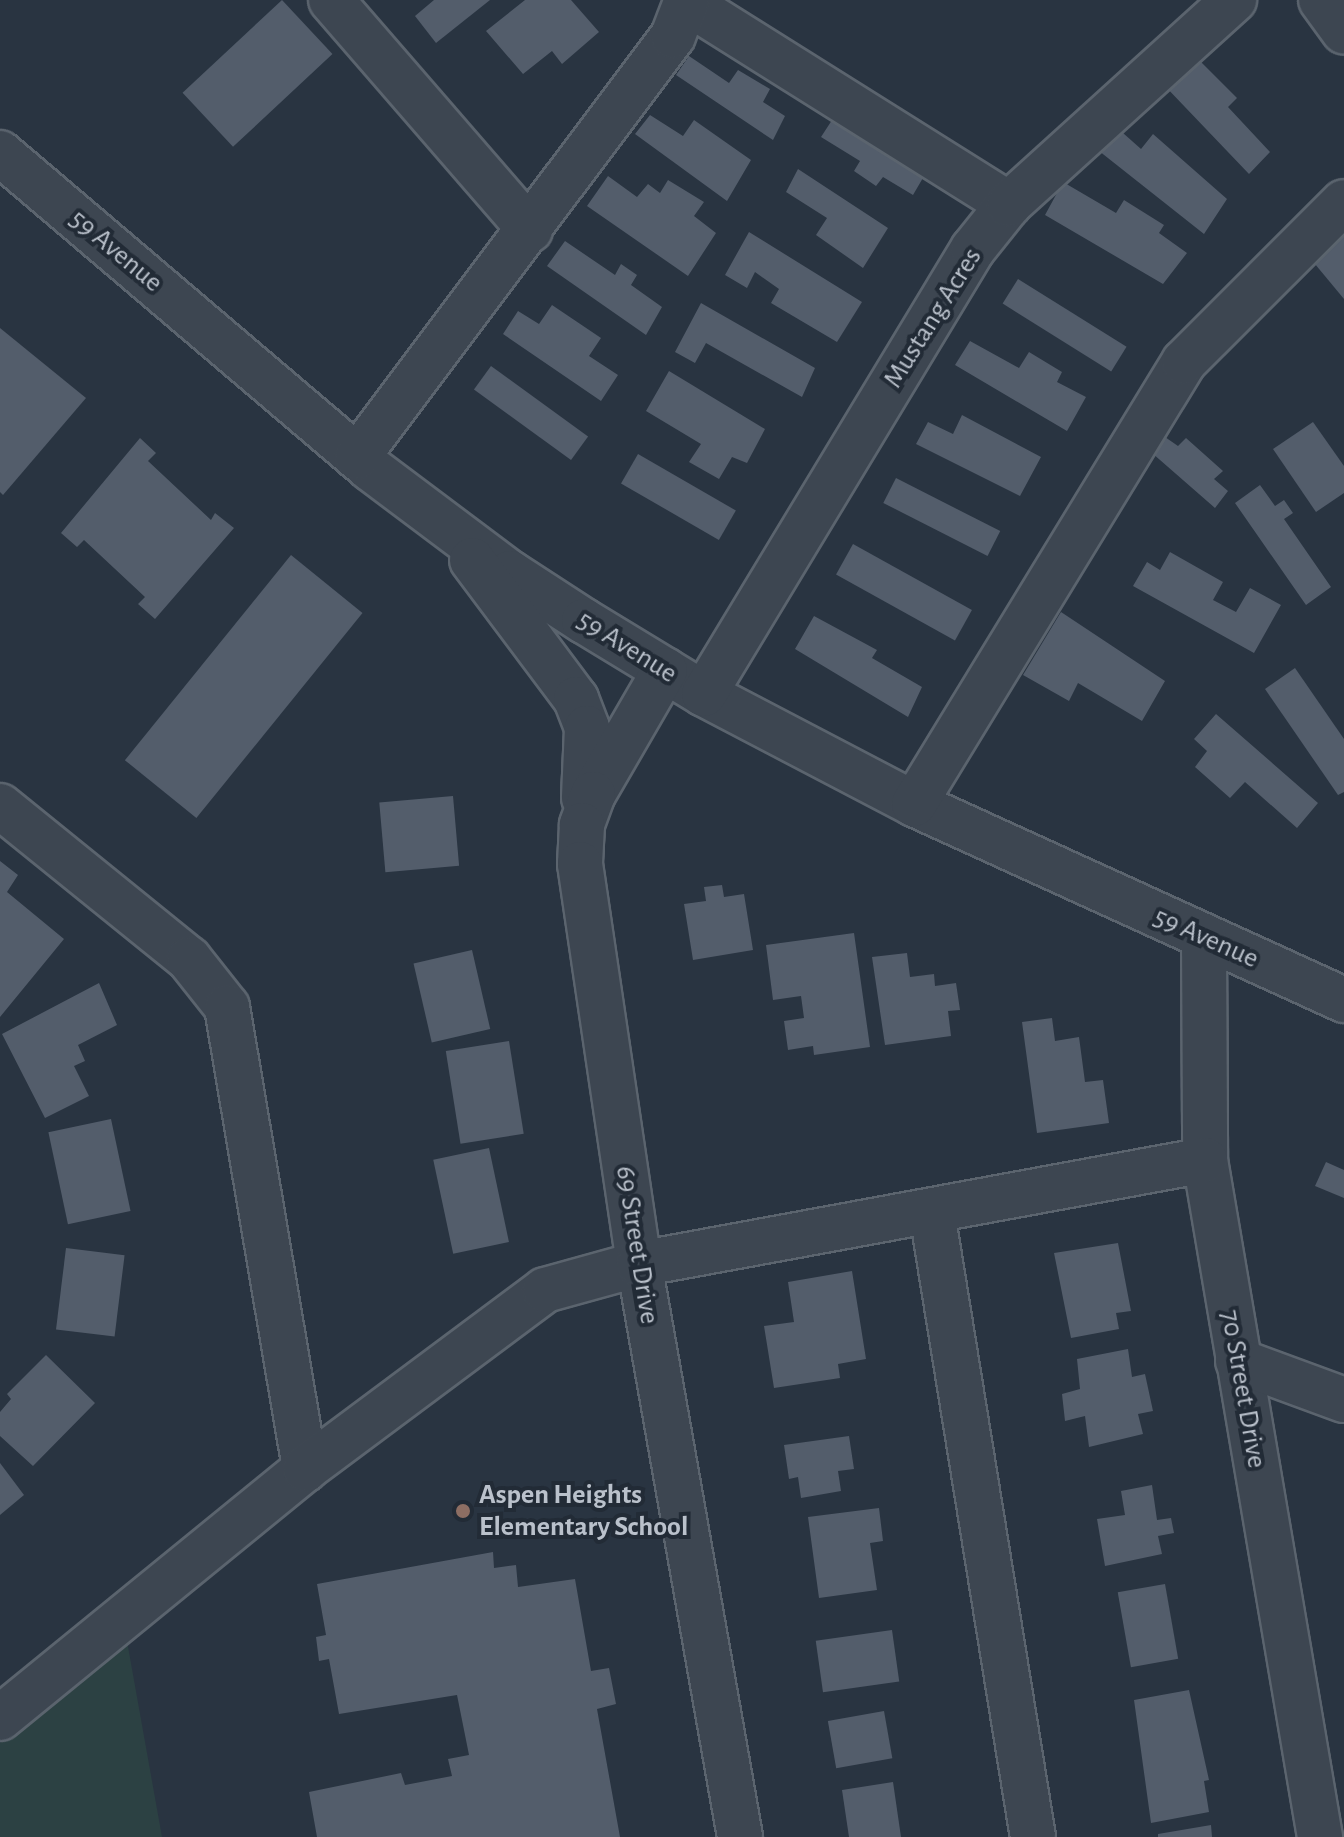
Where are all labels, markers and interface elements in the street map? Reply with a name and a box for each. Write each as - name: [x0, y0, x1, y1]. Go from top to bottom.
- street label: 59 Avenue: [63, 202, 169, 300]
- street label: Mustang Acres: [877, 242, 989, 394]
- street label: 59 Avenue: [571, 603, 683, 691]
- street label: 59 Avenue: [1148, 900, 1264, 976]
- street label: 69 Street Drive: [608, 1163, 666, 1327]
- street label: 70 Street Drive: [1213, 1307, 1273, 1471]
- place label: Aspen Heights Elementary School: [479, 1478, 688, 1544]
- marker: Aspen Heights Elementary School: [454, 1502, 472, 1520]

